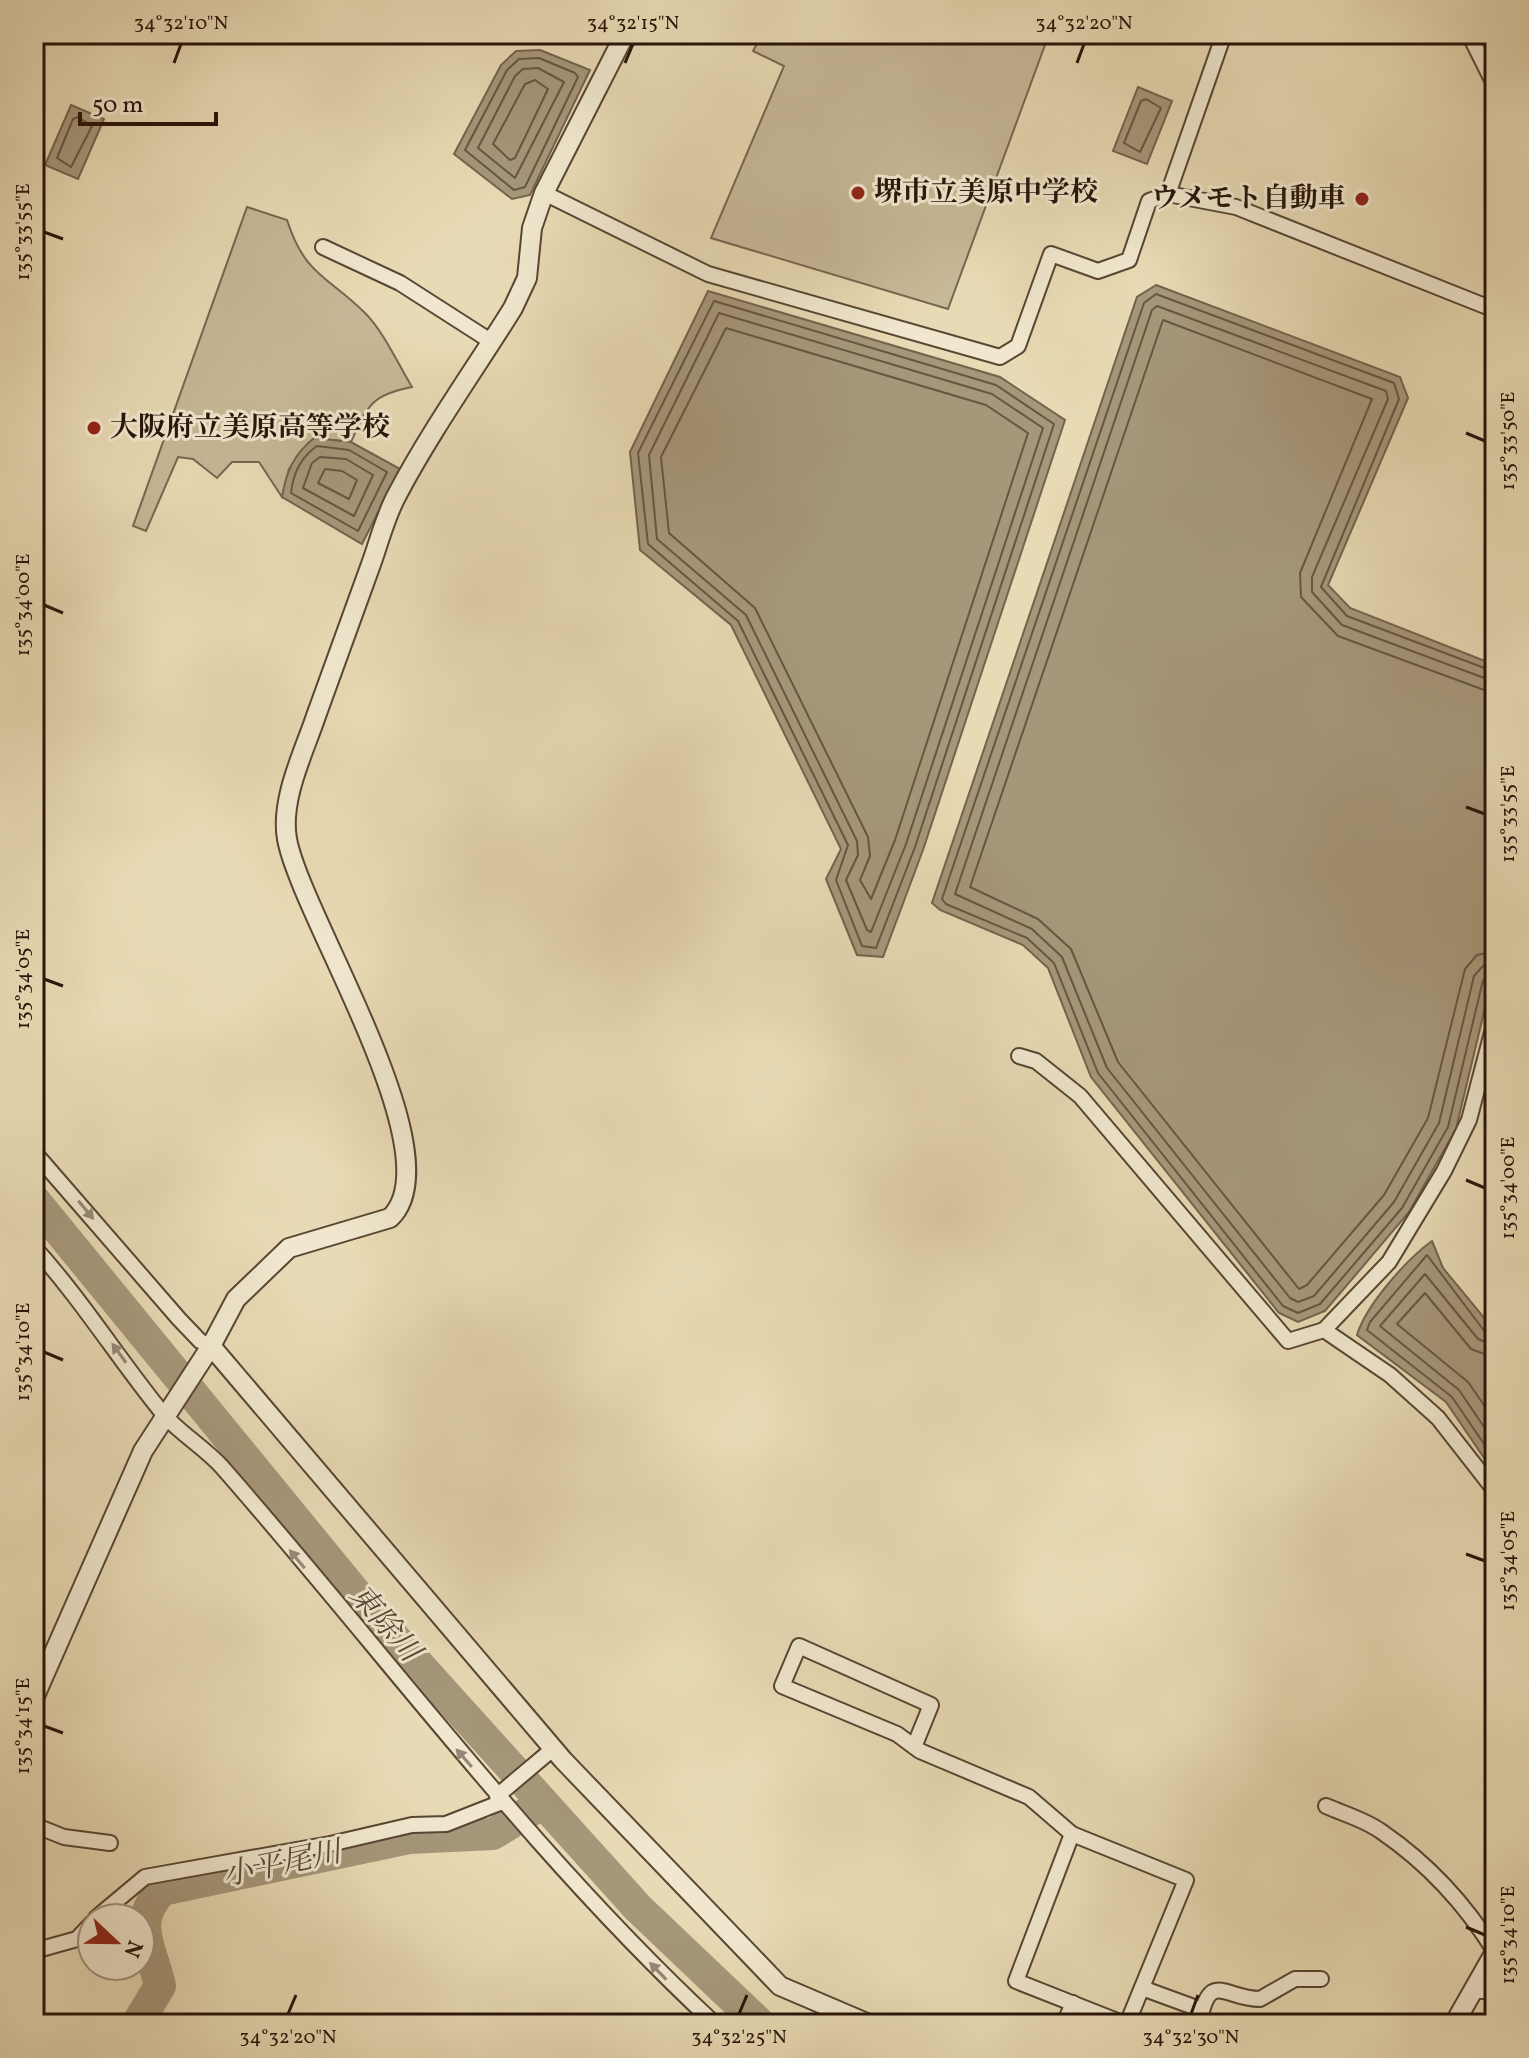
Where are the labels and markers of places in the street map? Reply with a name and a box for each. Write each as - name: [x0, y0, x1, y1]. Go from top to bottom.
- place label: 堺市立美原中学校: [874, 174, 1098, 213]
- place label: ウメモト自動車: [1151, 180, 1346, 219]
- marker: 堺市立美原中学校: [849, 184, 867, 202]
- marker: ウメモト自動車: [1353, 190, 1371, 208]
- place label: 大阪府立美原高等学校: [110, 409, 390, 448]
- marker: 大阪府立美原高等学校: [85, 419, 103, 437]

